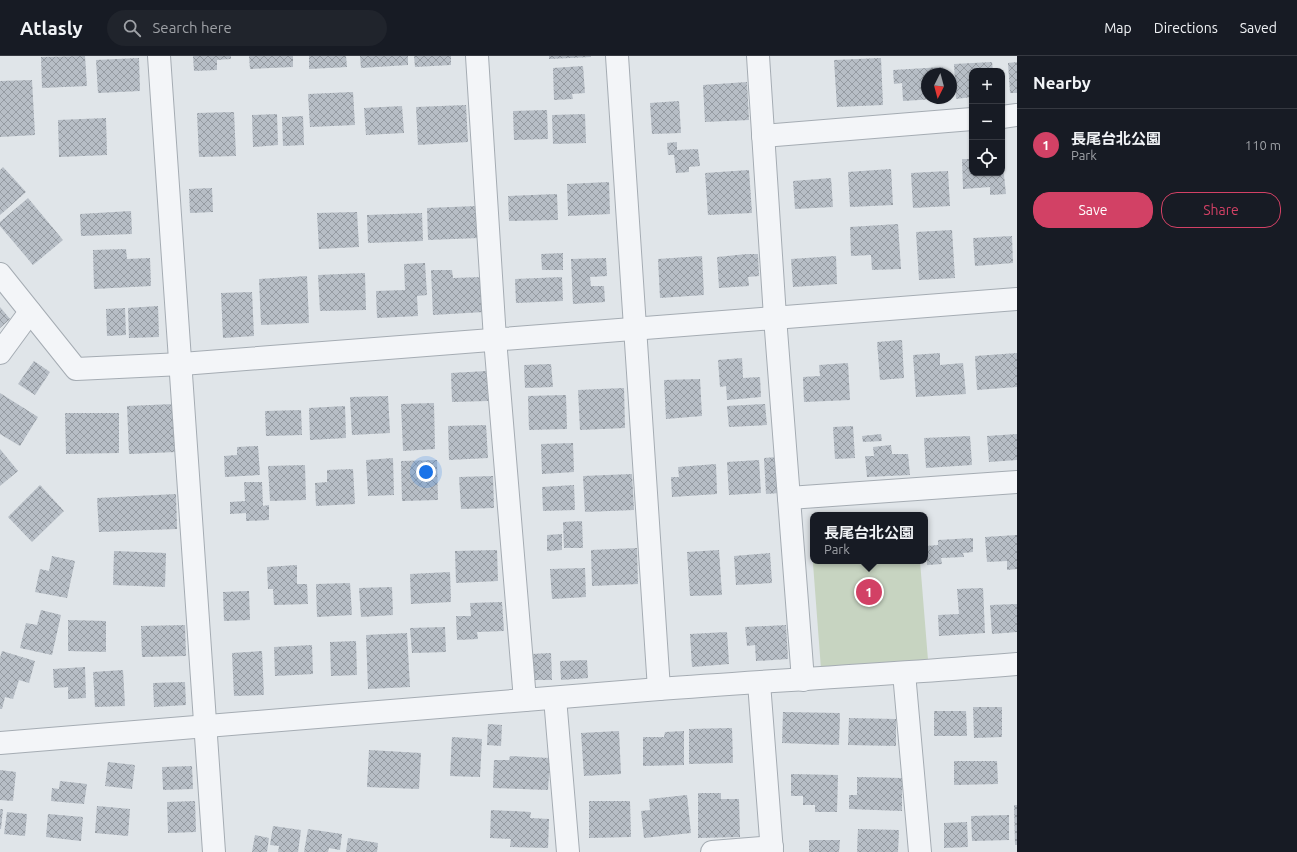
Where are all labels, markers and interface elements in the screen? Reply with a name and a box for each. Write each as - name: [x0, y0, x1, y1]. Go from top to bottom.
- search box: [107, 10, 387, 46]
- text: Atlasly: [20, 17, 83, 39]
- icon: search: [121, 17, 143, 39]
- text: Search here: [153, 19, 232, 36]
- text: Map: [1104, 20, 1132, 36]
- text: Directions: [1154, 20, 1218, 36]
- text: Saved: [1240, 20, 1277, 36]
- north arrow: [921, 68, 957, 104]
- map controls: [969, 68, 1005, 176]
- button: +: [969, 68, 1005, 104]
- text: Nearby: [1033, 73, 1091, 92]
- button: −: [969, 104, 1005, 140]
- text: 長尾台北公園: [1071, 130, 1161, 147]
- text: 1: [1042, 138, 1050, 152]
- text: 110 m: [1245, 138, 1281, 152]
- button: locate: [969, 140, 1005, 176]
- text: Park: [1071, 148, 1097, 162]
- button: Save: [1033, 192, 1153, 228]
- button: Share: [1161, 192, 1281, 228]
- your location: [416, 462, 436, 482]
- popup: [810, 512, 928, 564]
- text: 長尾台北公園: [824, 524, 914, 541]
- text: Park: [824, 542, 850, 556]
- pin: 1: [856, 577, 882, 607]

